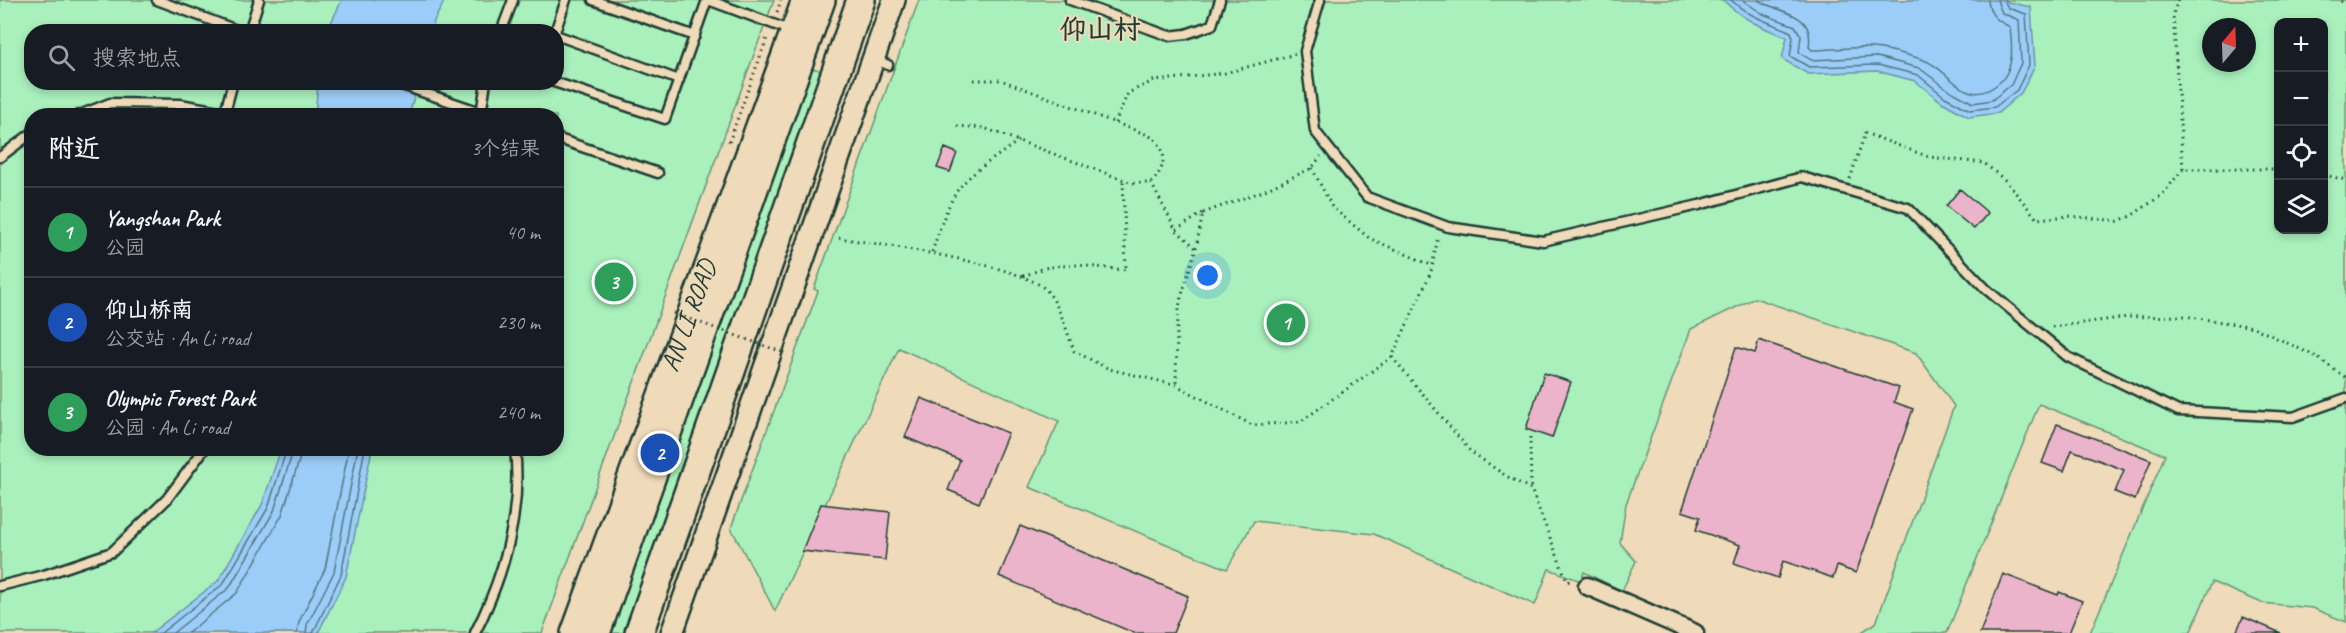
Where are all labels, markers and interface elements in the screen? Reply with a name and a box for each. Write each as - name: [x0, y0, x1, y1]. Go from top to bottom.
- district label: 仰山村: [1060, 12, 1141, 46]
- north arrow: [2202, 18, 2256, 72]
- map controls: [2274, 18, 2328, 234]
- button: +: [2274, 18, 2328, 72]
- search box: [24, 24, 564, 90]
- icon: search: [45, 41, 78, 74]
- text: 搜索地点: [93, 44, 181, 72]
- button: −: [2274, 72, 2328, 126]
- button: locate: [2274, 126, 2328, 180]
- text: 附近: [48, 132, 100, 165]
- text: 3个结果: [471, 136, 540, 161]
- button: layers: [2274, 180, 2328, 234]
- text: Yangshan Park: [105, 205, 220, 233]
- text: 1: [63, 220, 72, 245]
- text: 40 m: [506, 220, 540, 245]
- text: 公园: [105, 235, 145, 260]
- street label: AN LI ROAD: [653, 254, 724, 376]
- pin: 3: [594, 260, 634, 304]
- your location: [1193, 261, 1222, 290]
- text: 仰山桥南: [105, 296, 193, 324]
- pin: 1: [1266, 300, 1306, 346]
- text: 2: [63, 310, 72, 335]
- text: 230 m: [497, 310, 540, 335]
- text: 公交站 · An Li road: [105, 326, 250, 351]
- text: Olympic Forest Park: [105, 385, 255, 413]
- text: 3: [63, 400, 72, 425]
- text: 240 m: [497, 400, 540, 425]
- text: 公园 · An Li road: [105, 415, 230, 440]
- pin: 2: [640, 430, 680, 476]

